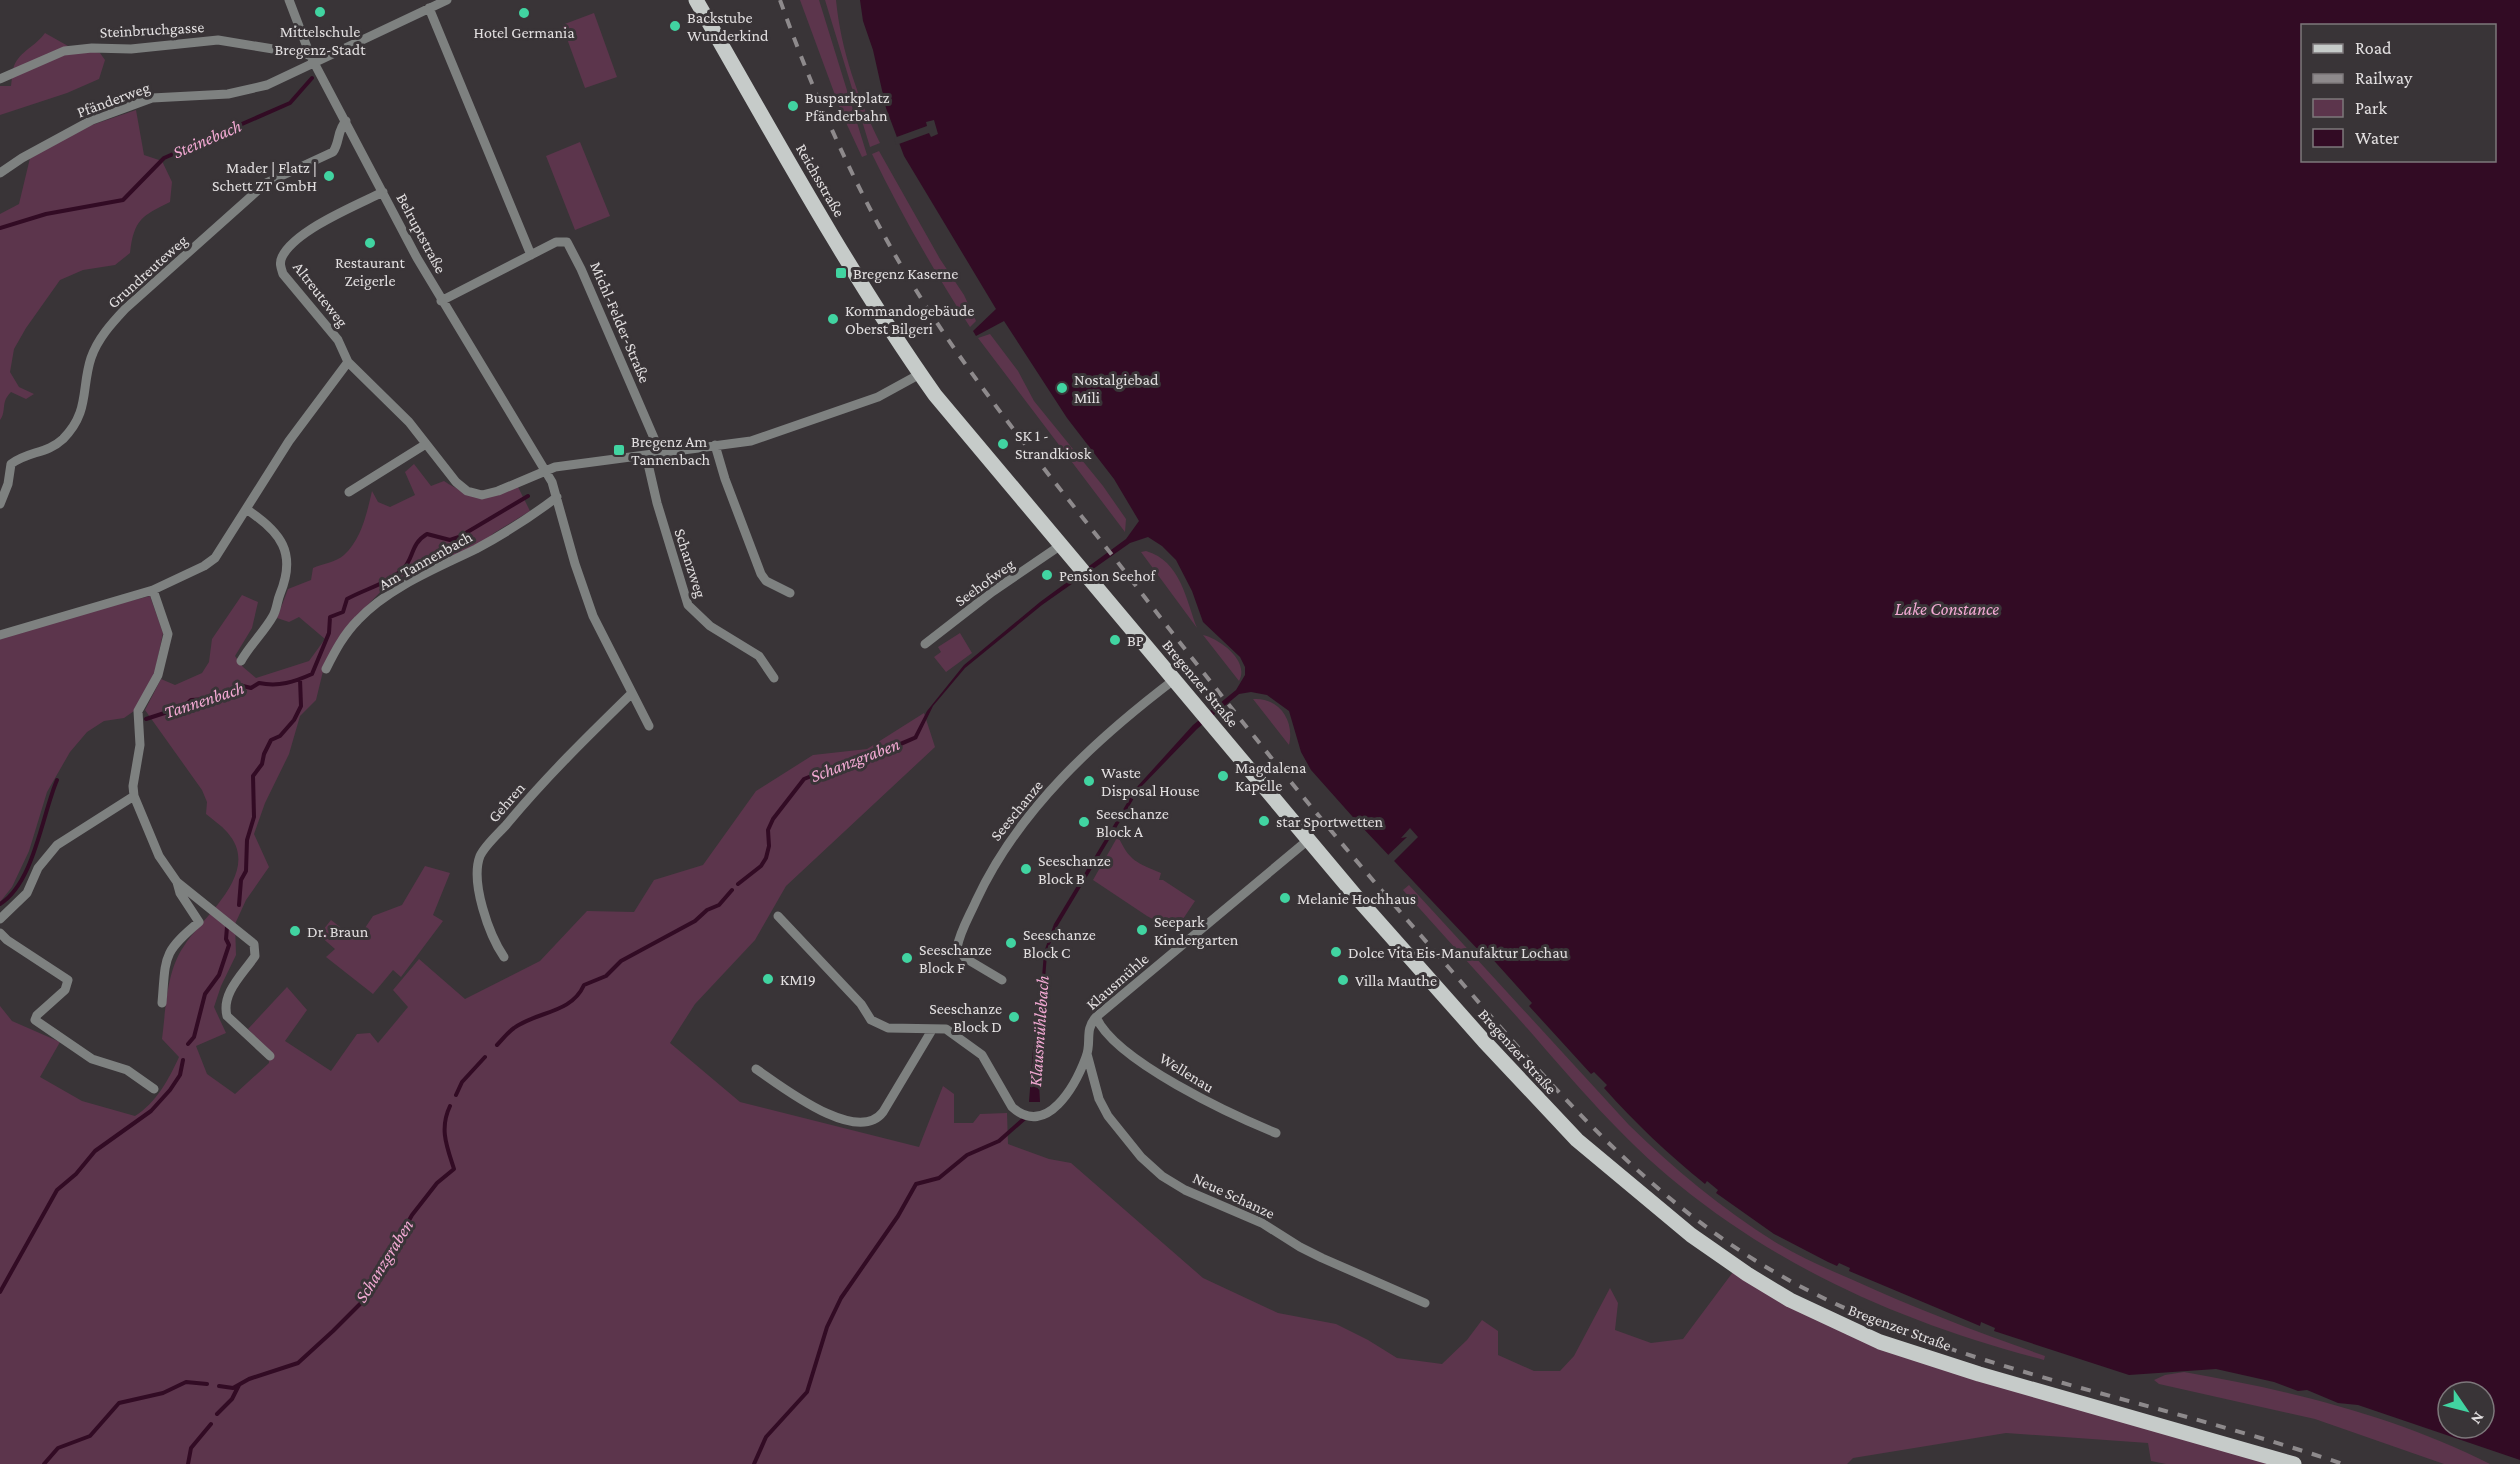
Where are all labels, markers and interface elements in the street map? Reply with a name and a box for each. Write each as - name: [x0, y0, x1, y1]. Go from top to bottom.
- marker: Mittelschule Bregenz-Stadt: [313, 5, 327, 19]
- marker: Hotel Germania: [517, 6, 531, 20]
- place label: Backstube Wunderkind: [687, 9, 769, 44]
- street label: Steinbruchgasse: [99, 18, 205, 42]
- marker: Backstube Wunderkind: [668, 19, 682, 33]
- place label: Mittelschule Bregenz-Stadt: [275, 23, 366, 59]
- place label: Hotel Germania: [473, 24, 575, 41]
- legend: [2301, 24, 2496, 162]
- text: Road: [2355, 38, 2392, 58]
- text: Railway: [2355, 68, 2413, 88]
- street label: Pfänderweg: [74, 78, 153, 121]
- place label: Busparkplatz Pfänderbahn: [805, 89, 890, 124]
- text: Park: [2355, 98, 2387, 118]
- marker: Busparkplatz Pfänderbahn: [786, 99, 800, 113]
- water label: Steinebach: [170, 115, 245, 162]
- text: Water: [2355, 128, 2400, 148]
- street label: Reichsstraße: [793, 141, 848, 220]
- place label: Mader | Flatz | Schett ZT GmbH: [212, 159, 317, 194]
- marker: Mader | Flatz | Schett ZT GmbH: [322, 169, 336, 183]
- street label: Belruptstraße: [393, 190, 450, 277]
- street label: Grundreuteweg: [104, 231, 191, 312]
- marker: Restaurant Zeigerle: [363, 236, 377, 250]
- place label: Restaurant Zeigerle: [335, 254, 406, 290]
- street label: Altreuteweg: [289, 258, 351, 331]
- street label: Michl-Felder-Straße: [587, 259, 654, 385]
- place label: Bregenz Kaserne: [853, 265, 958, 283]
- marker: Bregenz Kaserne: [834, 266, 848, 280]
- place label: Kommandogebäude Oberst Bilgeri: [845, 302, 974, 338]
- marker: Kommandogebäude Oberst Bilgeri: [826, 312, 840, 326]
- place label: Nostalgiebad Mili: [1074, 371, 1159, 406]
- marker: Nostalgiebad Mili: [1055, 381, 1069, 395]
- place label: SK 1 - Strandkiosk: [1015, 427, 1092, 462]
- place label: Bregenz Am Tannenbach: [631, 433, 711, 468]
- marker: SK 1 - Strandkiosk: [996, 437, 1010, 451]
- marker: Bregenz Am Tannenbach: [612, 443, 626, 457]
- street label: Schanzweg: [670, 526, 710, 600]
- street label: Am Tannenbach: [376, 528, 475, 593]
- street label: Seehofweg: [951, 555, 1018, 610]
- place label: Pension Seehof: [1059, 567, 1156, 584]
- marker: Pension Seehof: [1040, 568, 1054, 582]
- water label: Lake Constance: [1895, 599, 1999, 619]
- place label: BP: [1127, 632, 1144, 649]
- marker: BP: [1108, 633, 1122, 647]
- street label: Bregenzer Straße: [1158, 636, 1242, 731]
- water label: Tannenbach: [161, 678, 247, 722]
- water label: Schanzgraben: [808, 734, 902, 786]
- place label: Magdalena Kapelle: [1235, 759, 1307, 795]
- place label: Waste Disposal House: [1101, 764, 1200, 800]
- marker: Magdalena Kapelle: [1216, 769, 1230, 783]
- marker: Waste Disposal House: [1082, 774, 1096, 788]
- street label: Seeschanze: [987, 777, 1046, 844]
- street label: Gehren: [485, 779, 528, 826]
- place label: Seeschanze Block A: [1096, 805, 1169, 840]
- place label: star Sportwetten: [1276, 813, 1383, 831]
- marker: star Sportwetten: [1257, 814, 1271, 828]
- marker: Seeschanze Block A: [1077, 815, 1091, 829]
- place label: Seeschanze Block B: [1038, 852, 1111, 887]
- marker: Seeschanze Block B: [1019, 862, 1033, 876]
- place label: Melanie Hochhaus: [1297, 890, 1416, 907]
- marker: Melanie Hochhaus: [1278, 891, 1292, 905]
- place label: Seepark Kindergarten: [1154, 913, 1239, 949]
- place label: Dr. Braun: [307, 923, 369, 940]
- marker: Seepark Kindergarten: [1135, 923, 1149, 937]
- marker: Dr. Braun: [288, 924, 302, 938]
- place label: Seeschanze Block C: [1023, 926, 1096, 961]
- marker: Seeschanze Block C: [1004, 936, 1018, 950]
- place label: Seeschanze Block F: [919, 941, 992, 976]
- place label: Dolce Vita Eis-Manufaktur Lochau: [1348, 944, 1569, 961]
- marker: Dolce Vita Eis-Manufaktur Lochau: [1329, 945, 1343, 959]
- street label: Klausmühle: [1083, 950, 1152, 1013]
- marker: Seeschanze Block F: [900, 951, 914, 965]
- place label: KM19: [780, 971, 816, 988]
- marker: KM19: [761, 972, 775, 986]
- place label: Villa Mauthe: [1355, 972, 1437, 989]
- marker: Villa Mauthe: [1336, 973, 1350, 987]
- water label: Klausmühlebach: [1025, 975, 1053, 1087]
- place label: Seeschanze Block D: [929, 1000, 1002, 1035]
- street label: Bregenzer Straße: [1474, 1005, 1560, 1098]
- marker: Seeschanze Block D: [1007, 1010, 1021, 1024]
- street label: Wellenau: [1156, 1049, 1218, 1096]
- street label: Neue Schanze: [1190, 1169, 1277, 1222]
- water label: Schanzgraben: [351, 1216, 417, 1306]
- street label: Bregenzer Straße: [1846, 1301, 1954, 1355]
- north arrow: [2436, 1380, 2496, 1440]
- text: N: [2468, 1409, 2488, 1428]

